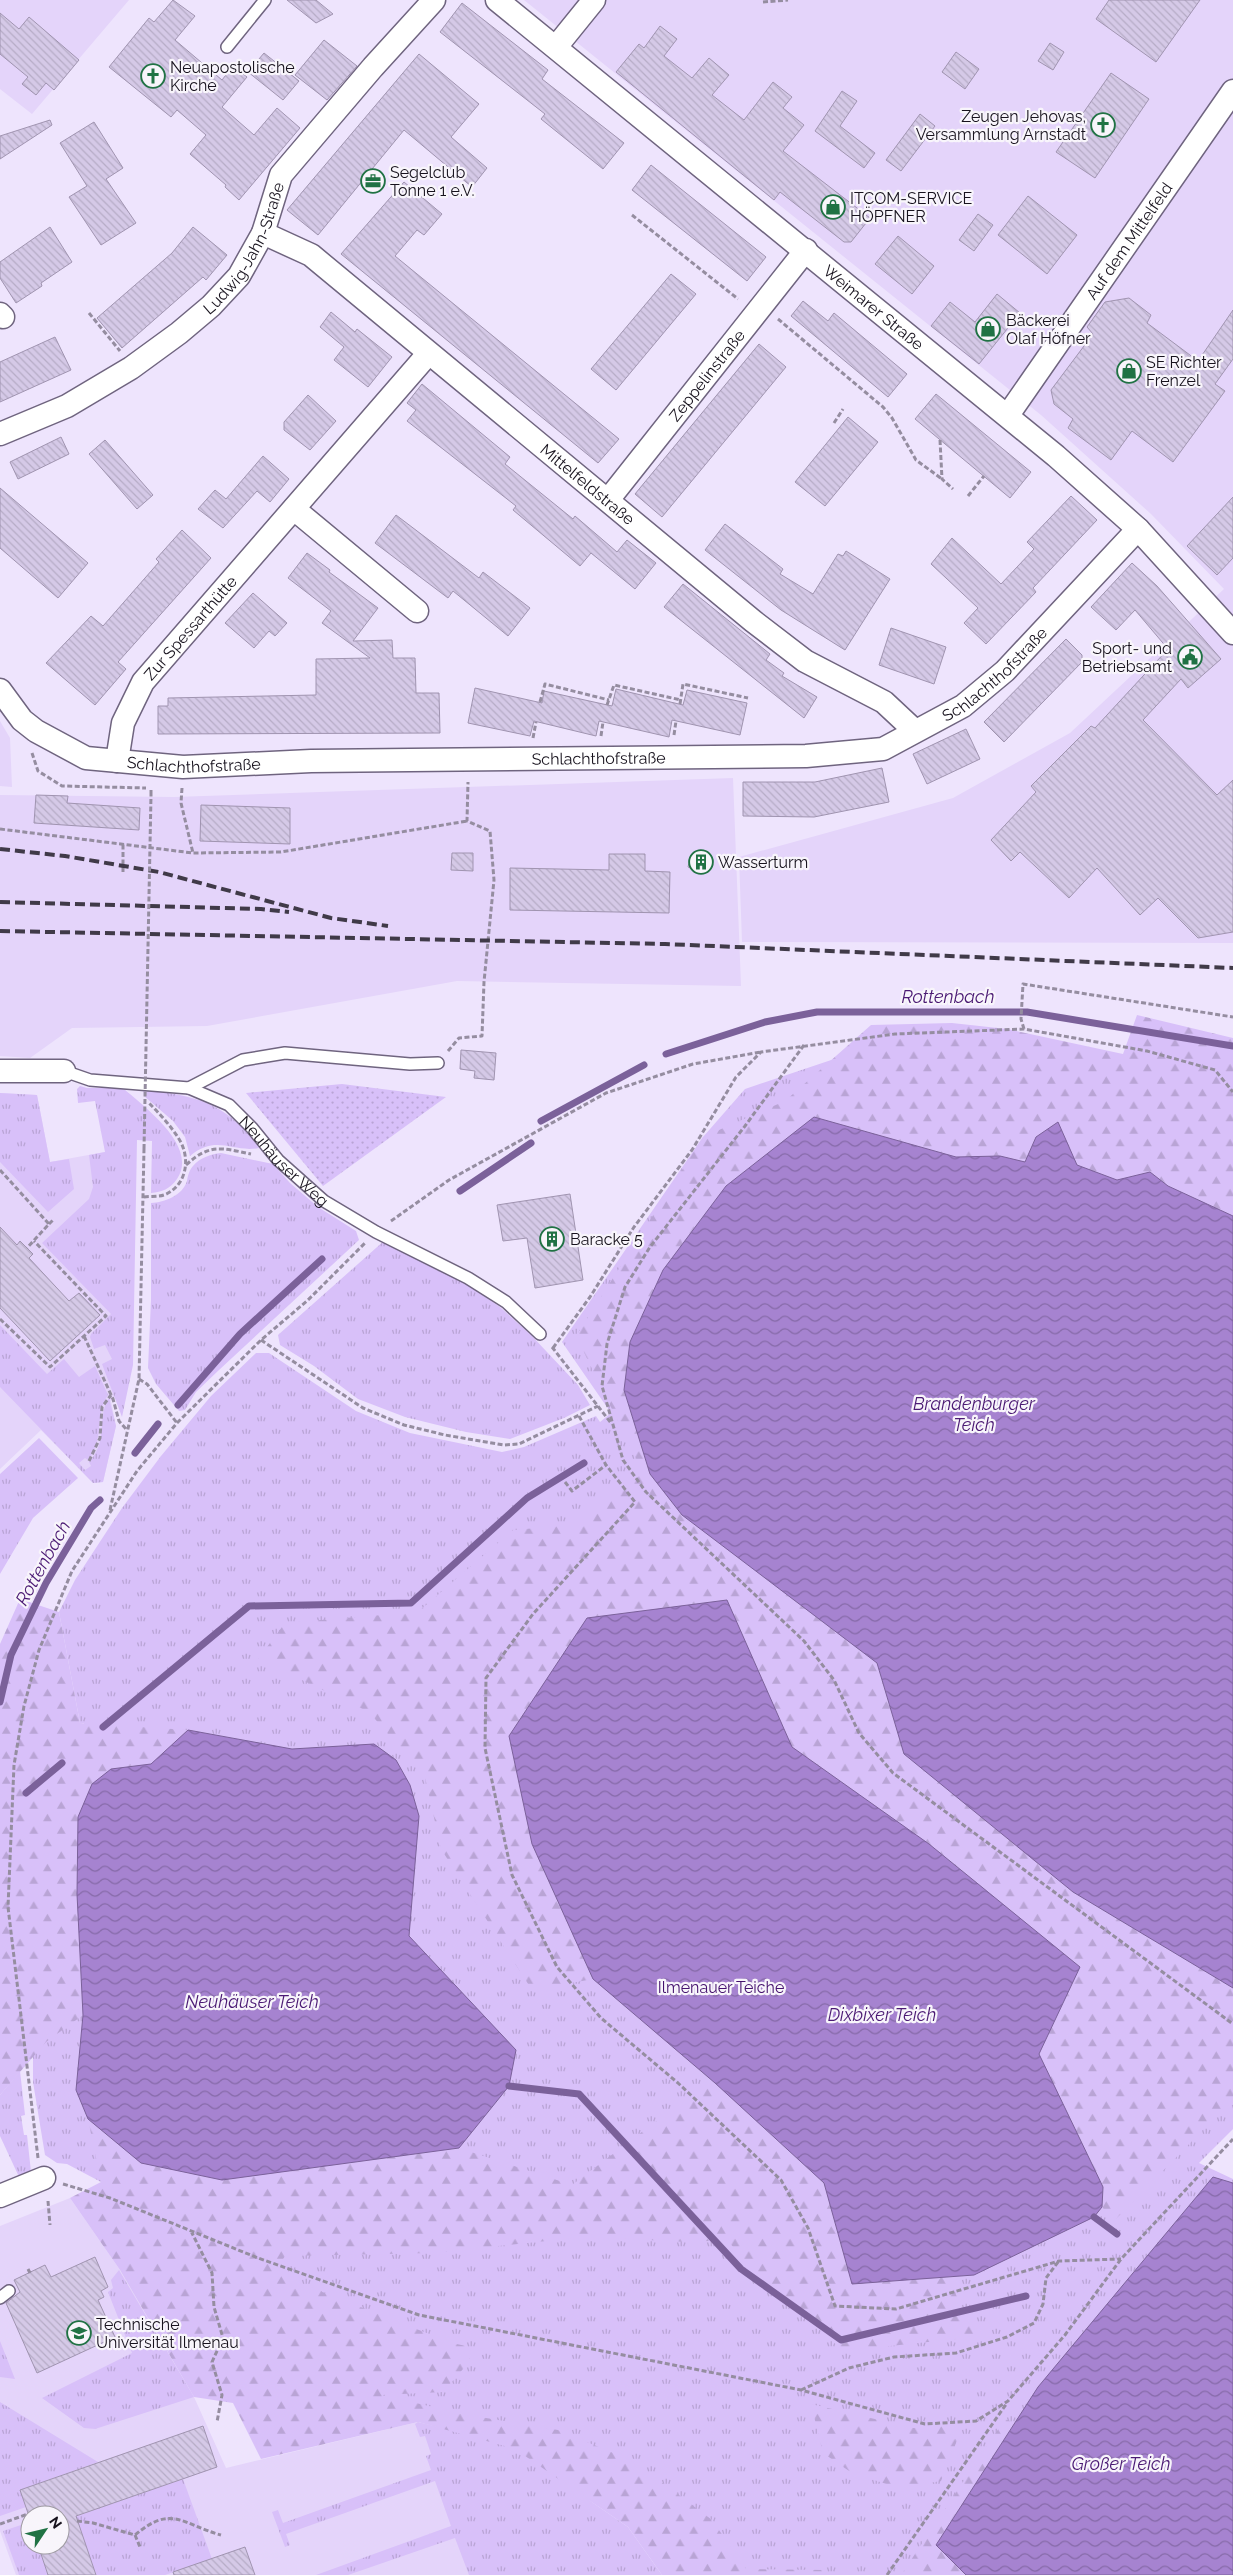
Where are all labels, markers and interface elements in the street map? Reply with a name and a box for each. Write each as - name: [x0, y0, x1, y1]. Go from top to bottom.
- place label: Neuapostolische Kirche: [170, 58, 295, 95]
- church icon: Neuapostolische Kirche: [140, 63, 166, 89]
- place label: Zeugen Jehovas, Versammlung Arnstadt: [916, 107, 1087, 144]
- church icon: Zeugen Jehovas, Versammlung Arnstadt: [1090, 112, 1116, 138]
- place label: Segelclub Tonne 1 e.V.: [390, 163, 475, 200]
- office icon: Segelclub Tonne 1 e.V.: [360, 168, 386, 194]
- street label: Auf dem Mittelfeld: [1082, 179, 1177, 303]
- street label: Ludwig-Jahn-Straße: [199, 180, 288, 318]
- place label: ITCOM-SERVICE HÖPFNER: [850, 189, 972, 226]
- shop icon: ITCOM-SERVICE HÖPFNER: [820, 194, 846, 220]
- street label: Weimarer Straße: [819, 261, 927, 354]
- place label: Bäckerei Olaf Höfner: [1006, 311, 1091, 348]
- shop icon: Bäckerei Olaf Höfner: [975, 316, 1001, 342]
- street label: Zeppelinstraße: [665, 326, 749, 425]
- place label: SE Richter Frenzel: [1146, 353, 1222, 390]
- shop icon: SE Richter Frenzel: [1116, 358, 1142, 384]
- street label: Mittelfeldstraße: [536, 440, 638, 529]
- street label: Zur Spessarthütte: [140, 572, 241, 684]
- street label: Schlachthofstraße: [939, 623, 1051, 725]
- place label: Sport- und Betriebsamt: [1082, 639, 1173, 676]
- public building icon: Sport- und Betriebsamt: [1177, 644, 1203, 670]
- street label: Schlachthofstraße: [531, 748, 666, 769]
- street label: Schlachthofstraße: [126, 753, 261, 777]
- building icon: Wasserturm: [688, 849, 714, 875]
- place label: Wasserturm: [718, 853, 808, 872]
- water label: Rottenbach: [901, 986, 995, 1007]
- street label: Neuhäuser Weg: [235, 1112, 332, 1211]
- building icon: Baracke 5: [539, 1226, 565, 1252]
- place label: Baracke 5: [570, 1230, 643, 1249]
- water label: Brandenburger Teich: [913, 1393, 1036, 1435]
- water label: Rottenbach: [11, 1517, 74, 1609]
- park label: Ilmenauer Teiche: [658, 1978, 784, 1997]
- water label: Neuhäuser Teich: [185, 1991, 319, 2012]
- water label: Dixbixer Teich: [828, 2004, 936, 2025]
- place label: Technische Universität Ilmenau: [96, 2315, 239, 2352]
- school or university icon: Technische Universität Ilmenau: [66, 2320, 92, 2346]
- water label: Großer Teich: [1071, 2453, 1171, 2474]
- north arrow: [20, 2505, 70, 2555]
- text: N: [46, 2514, 65, 2532]

